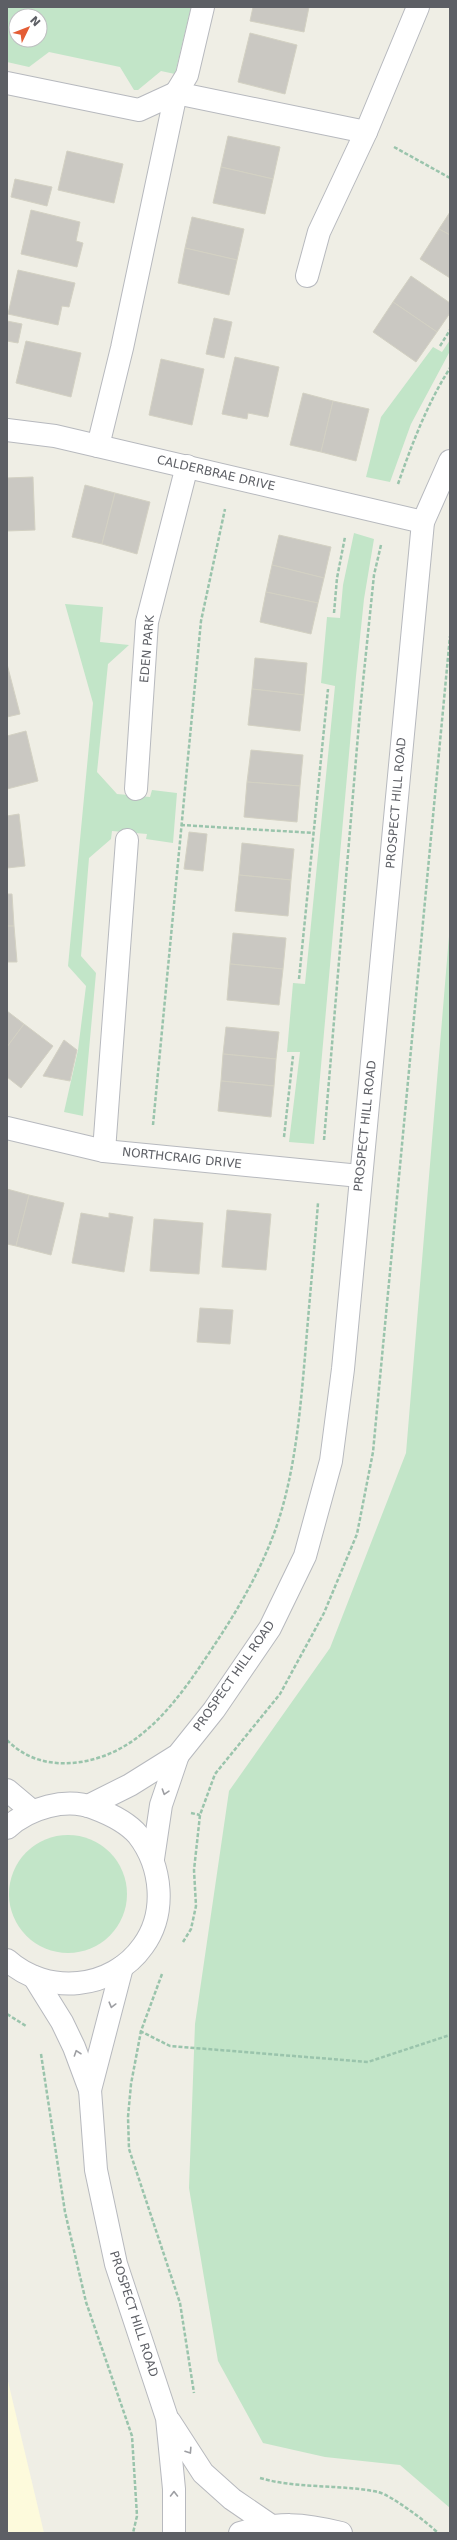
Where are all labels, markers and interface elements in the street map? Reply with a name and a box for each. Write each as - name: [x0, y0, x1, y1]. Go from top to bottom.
- north arrow: [8, 8, 48, 48]
- text: N: [27, 14, 43, 29]
- street label: CALDERBRAE DRIVE: [155, 453, 277, 493]
- street label: EDEN PARK: [137, 613, 157, 684]
- street label: PROSPECT HILL ROAD: [383, 737, 409, 869]
- street label: PROSPECT HILL ROAD: [351, 1060, 379, 1192]
- street label: NORTHCRAIG DRIVE: [121, 1145, 243, 1171]
- street label: PROSPECT HILL ROAD: [190, 1618, 278, 1734]
- one-way arrow: [162, 1788, 170, 1795]
- one-way arrow: [109, 2002, 117, 2008]
- one-way arrow: [73, 2050, 81, 2057]
- street label: PROSPECT HILL ROAD: [107, 2249, 161, 2379]
- one-way arrow: [184, 2447, 192, 2454]
- one-way arrow: [170, 2491, 178, 2497]

